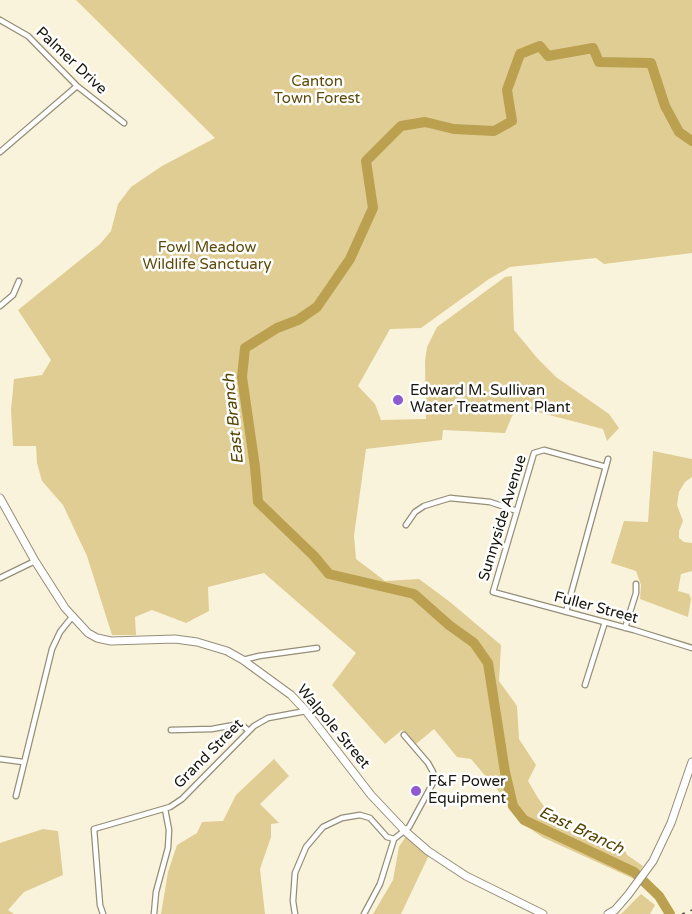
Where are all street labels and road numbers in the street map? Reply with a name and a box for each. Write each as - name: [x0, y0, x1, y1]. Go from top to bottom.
- street label: Palmer Drive: [32, 23, 110, 99]
- street label: Sunnyside Avenue: [475, 453, 531, 583]
- street label: Fuller Street: [552, 588, 640, 628]
- street label: Walpole Street: [293, 681, 373, 773]
- street label: Grand Street: [170, 715, 248, 793]

